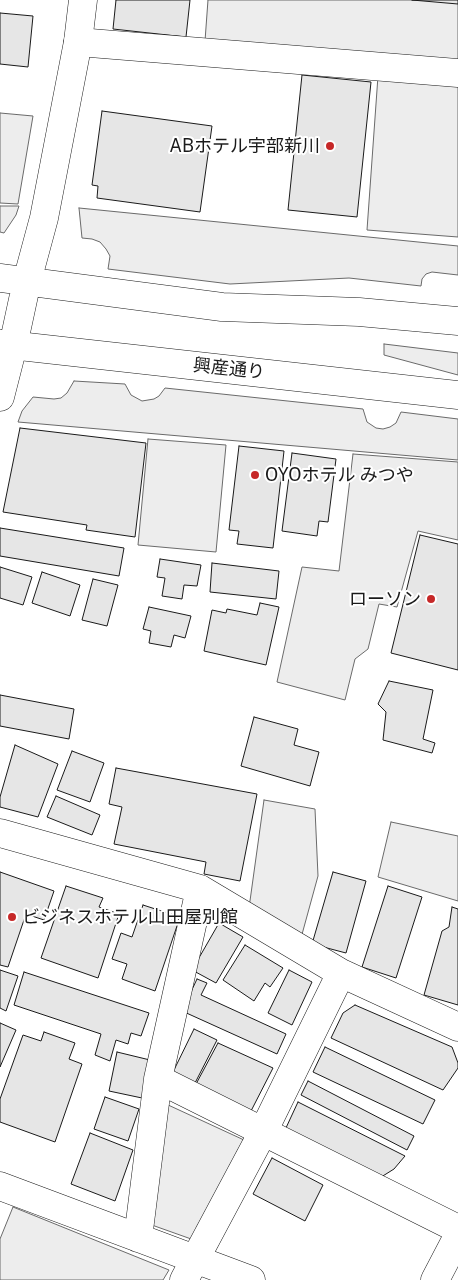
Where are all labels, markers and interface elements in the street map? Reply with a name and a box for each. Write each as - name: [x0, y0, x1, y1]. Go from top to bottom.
- place label: ABホテル宇部新川: [169, 135, 320, 157]
- marker: ABホテル宇部新川: [324, 140, 336, 152]
- street label: 興産通り: [192, 354, 266, 384]
- place label: OYOホテル みつや: [265, 464, 414, 486]
- marker: OYOホテル みつや: [249, 469, 261, 481]
- place label: ローソン: [349, 588, 421, 610]
- marker: ローソン: [425, 593, 437, 605]
- place label: ビジネスホテル山田屋別館: [22, 906, 238, 928]
- marker: ビジネスホテル山田屋別館: [6, 911, 18, 923]

